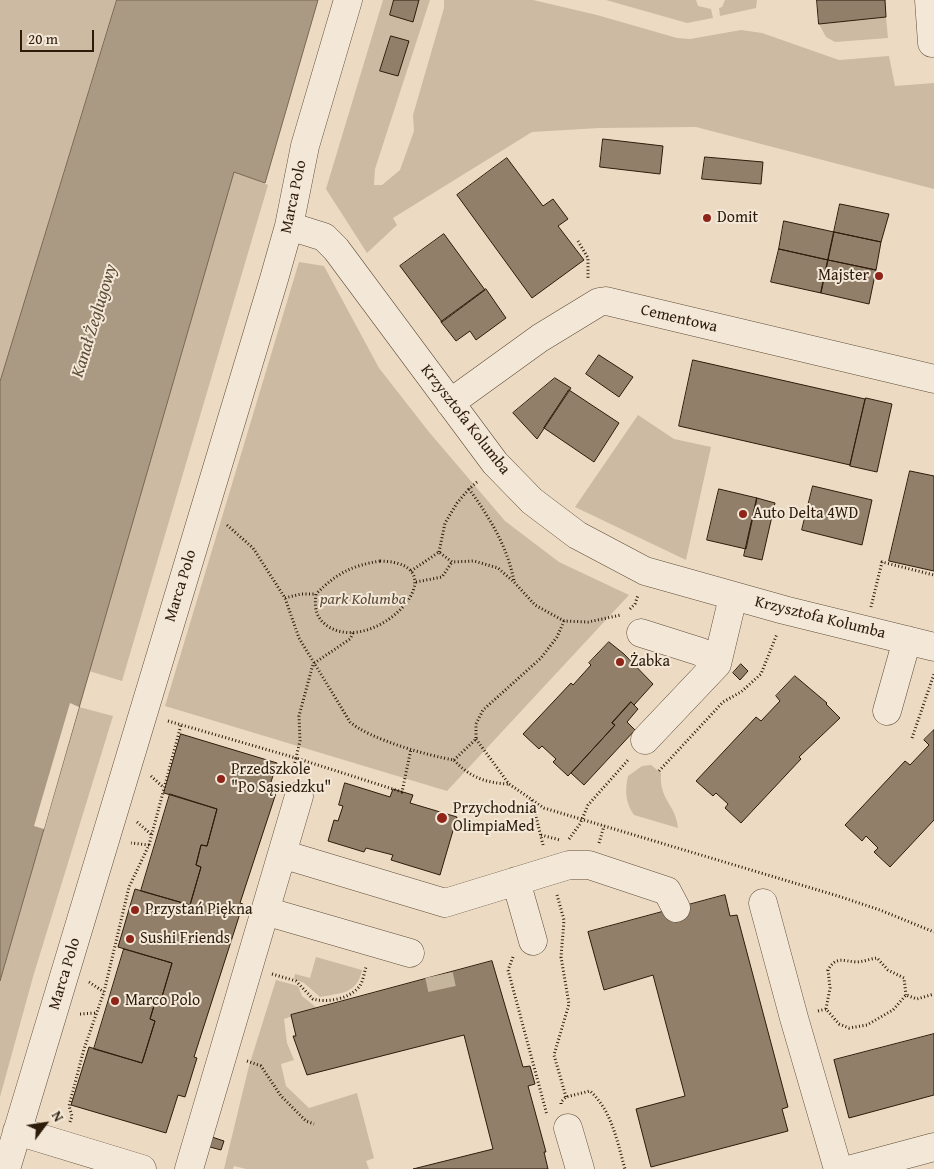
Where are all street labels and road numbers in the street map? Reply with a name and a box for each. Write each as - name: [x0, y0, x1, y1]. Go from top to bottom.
- street label: Marca Polo: [277, 159, 311, 235]
- street label: Cementowa: [639, 301, 719, 337]
- street label: Krzysztofa Kolumba: [416, 361, 514, 479]
- street label: Marca Polo: [161, 548, 201, 624]
- street label: Krzysztofa Kolumba: [753, 592, 887, 644]
- street label: Marca Polo: [45, 936, 85, 1012]

